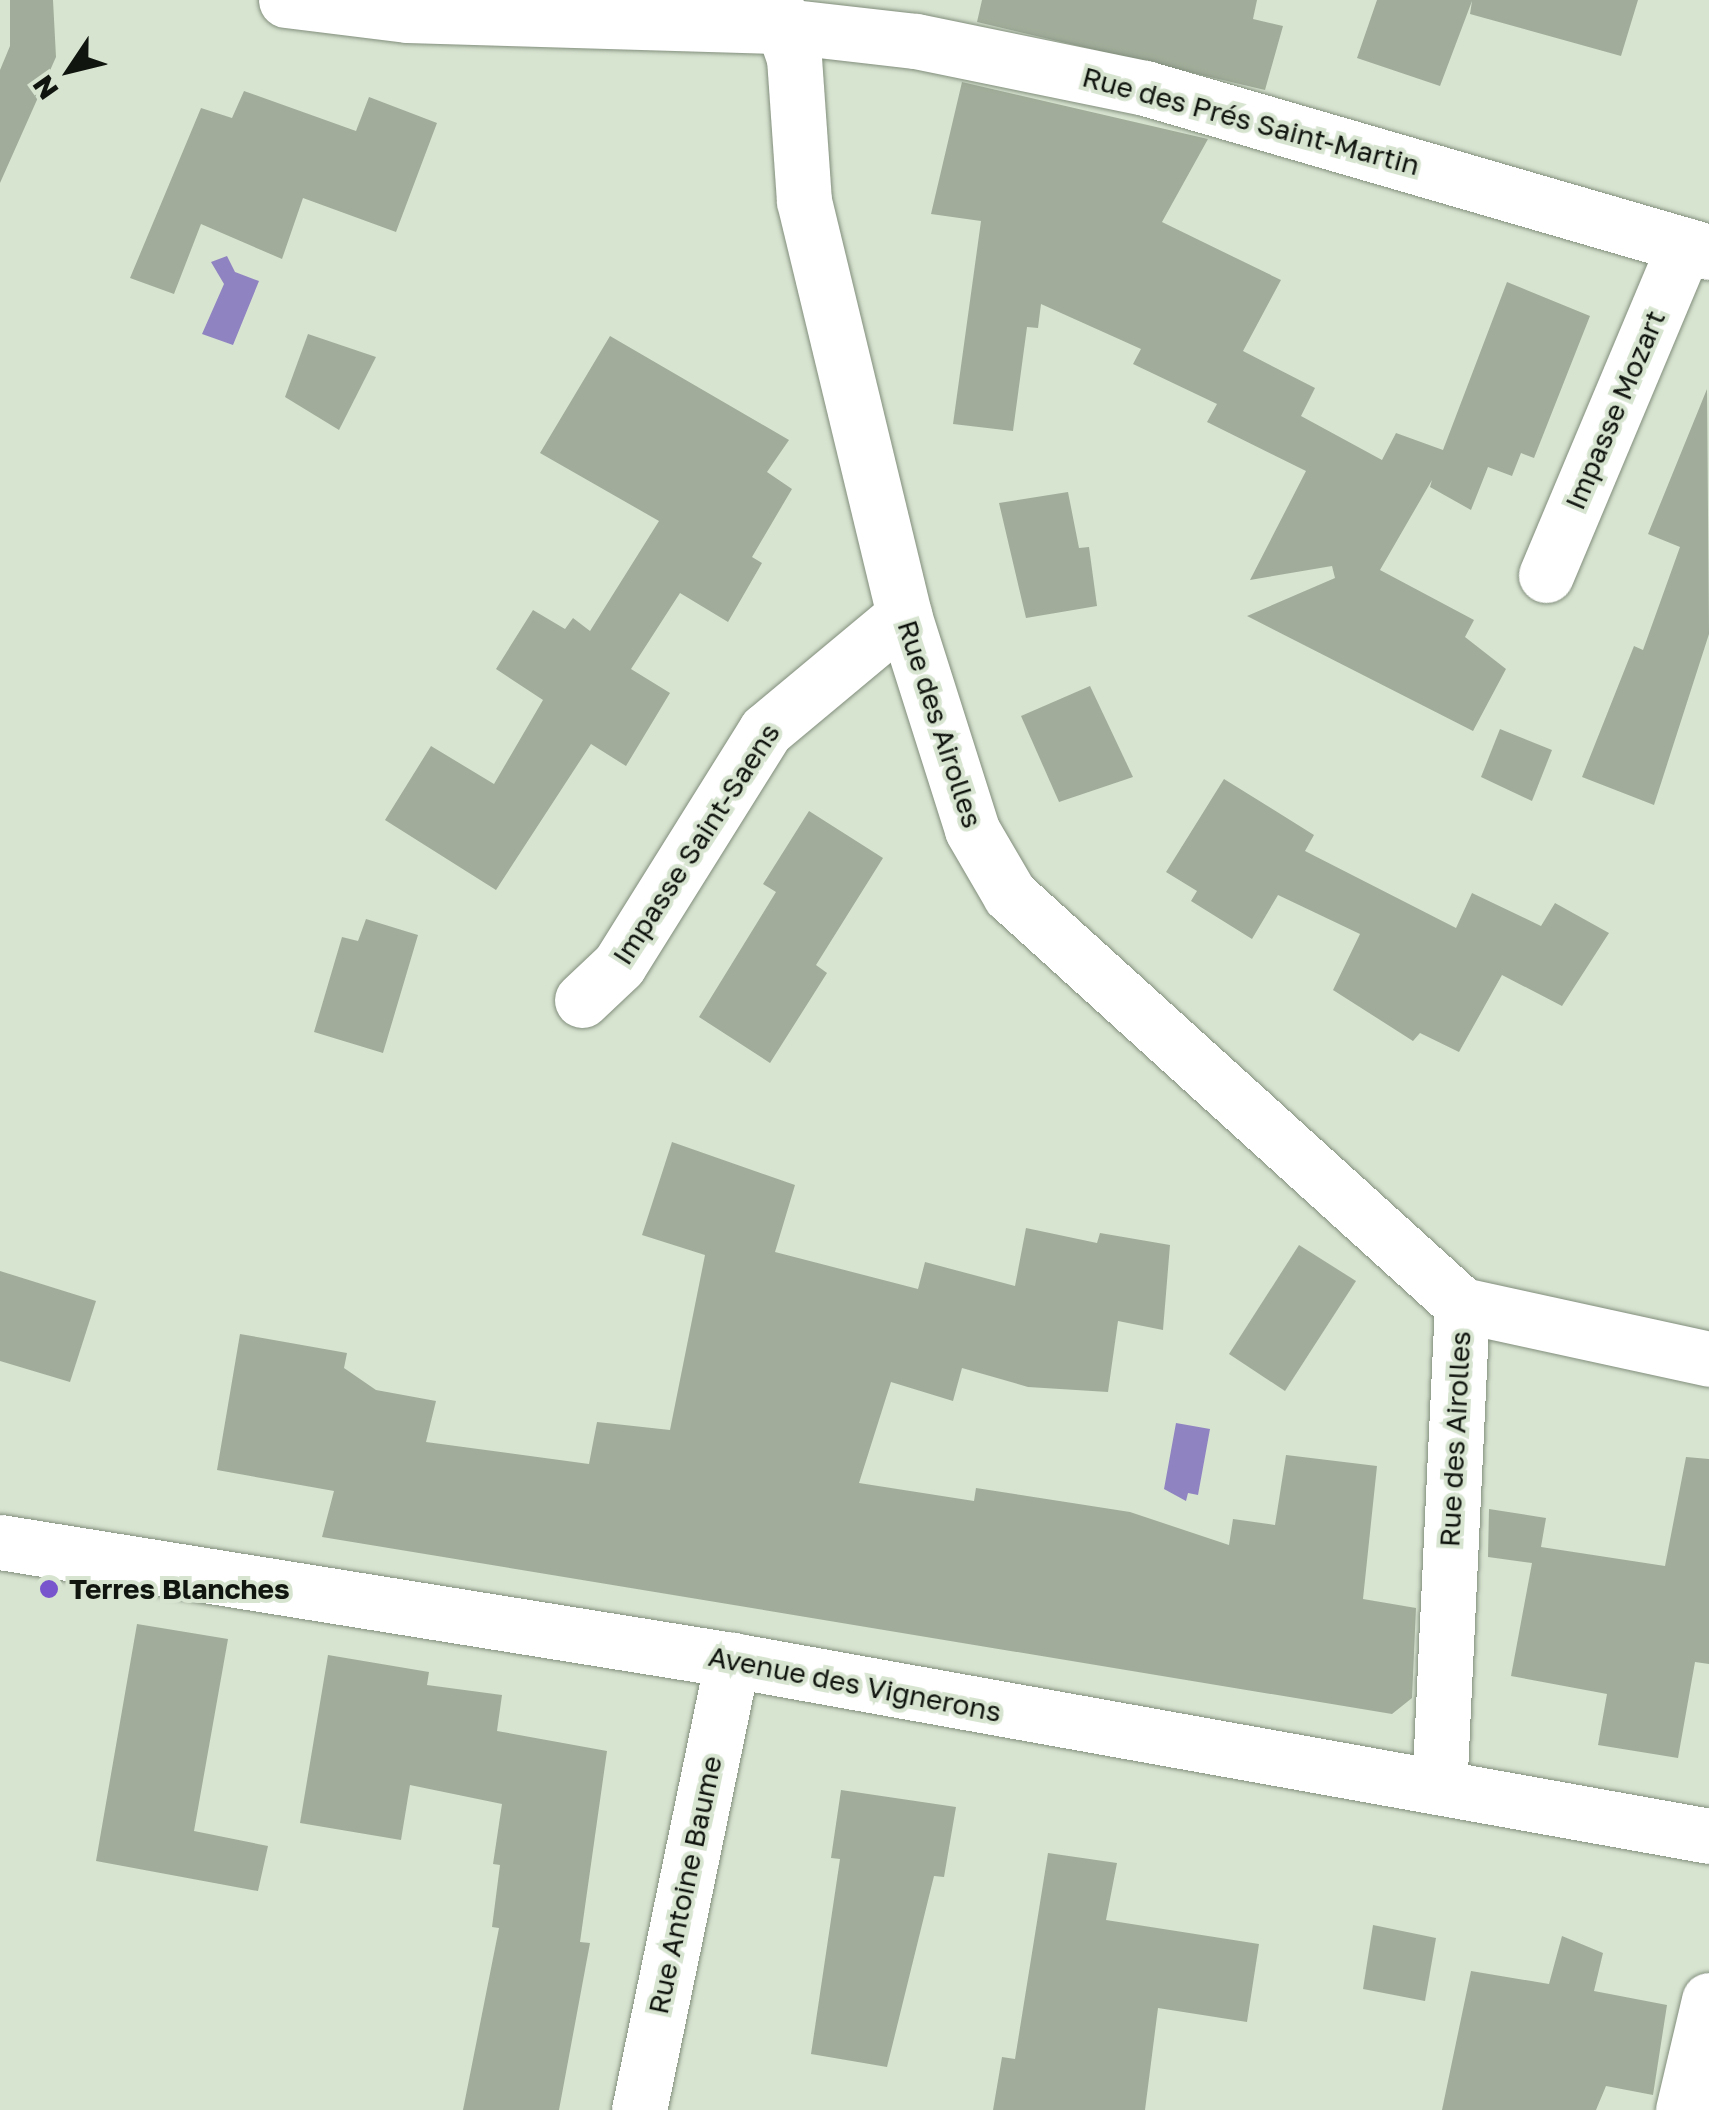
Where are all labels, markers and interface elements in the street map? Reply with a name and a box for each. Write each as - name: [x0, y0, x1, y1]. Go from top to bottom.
- north arrow: [20, 20, 120, 120]
- street label: Rue des Prés Saint-Martin: [1079, 60, 1423, 182]
- text: N: [25, 69, 65, 106]
- street label: Impasse Mozart: [1558, 305, 1672, 515]
- street label: Rue des Airolles: [891, 616, 989, 832]
- street label: Impasse Saint-Saens: [605, 717, 787, 971]
- street label: Rue des Airolles: [1433, 1330, 1477, 1548]
- place label: Terres Blanches: [69, 1572, 290, 1606]
- marker: Terres Blanches: [38, 1578, 60, 1600]
- street label: Avenue des Vignerons: [706, 1639, 1004, 1729]
- street label: Rue Antoine Baume: [641, 1753, 729, 2017]

